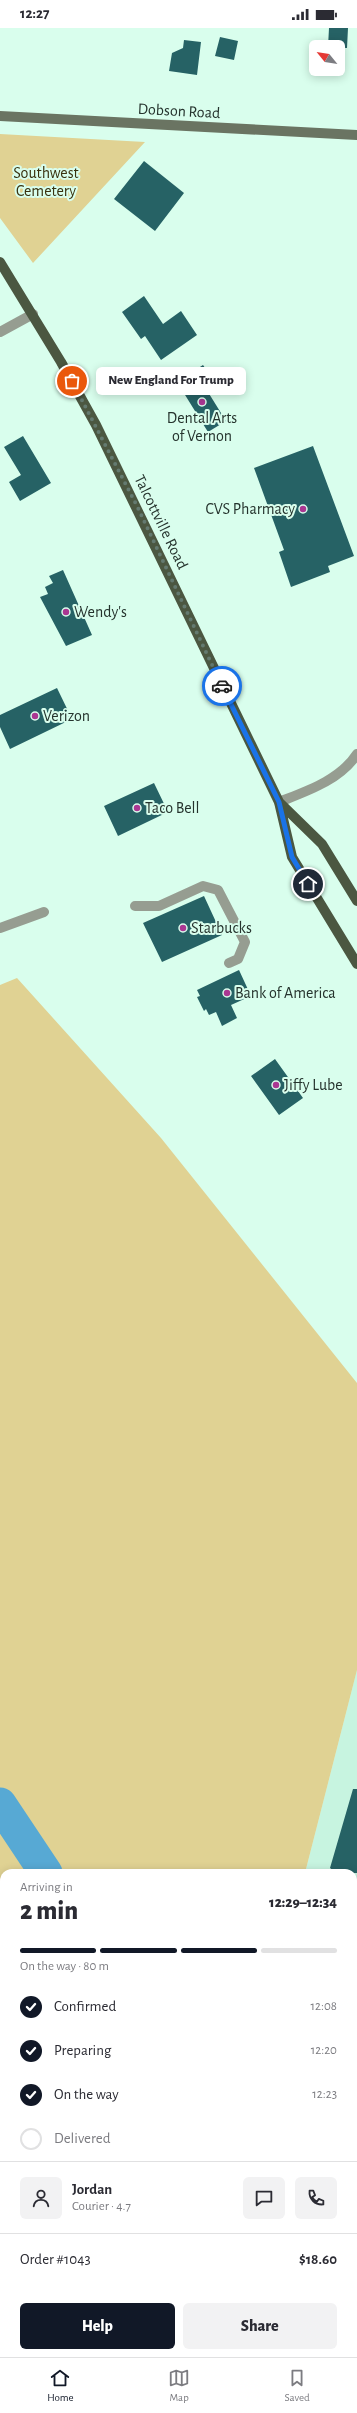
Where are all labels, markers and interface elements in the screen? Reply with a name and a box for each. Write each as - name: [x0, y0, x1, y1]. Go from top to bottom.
- text: 12:27: [20, 6, 49, 21]
- north arrow: [309, 40, 345, 76]
- map controls: [309, 40, 345, 76]
- street label: Dobson Road: [137, 101, 221, 121]
- park label: Southwest Cemetery: [13, 165, 79, 200]
- pin: [55, 364, 89, 398]
- callout: New England For Trump: [96, 367, 246, 395]
- icon: bag: [61, 370, 83, 392]
- text: New England For Trump: [108, 374, 234, 387]
- marker: Dental Arts of Vernon: [197, 397, 207, 407]
- place label: Dental Arts of Vernon: [167, 410, 237, 444]
- street label: Talcottville Road: [131, 472, 191, 572]
- place label: CVS Pharmacy: [205, 501, 295, 518]
- marker: CVS Pharmacy: [298, 504, 308, 514]
- place label: Wendy's: [74, 604, 127, 621]
- marker: Wendy's: [61, 607, 71, 617]
- courier: [202, 666, 242, 706]
- icon: car: [211, 675, 233, 697]
- place label: Verizon: [43, 708, 90, 724]
- marker: Verizon: [30, 711, 40, 721]
- place label: Taco Bell: [145, 800, 200, 816]
- marker: Taco Bell: [132, 803, 142, 813]
- pin: [291, 867, 325, 901]
- icon: home: [297, 873, 319, 895]
- place label: Starbucks: [191, 920, 252, 936]
- marker: Starbucks: [178, 923, 188, 933]
- place label: Bank of America: [235, 985, 336, 1001]
- marker: Bank of America: [222, 988, 232, 998]
- place label: Jiffy Lube: [284, 1077, 343, 1094]
- marker: Jiffy Lube: [271, 1080, 281, 1090]
- text: Arriving in: [20, 1881, 73, 1894]
- text: 12:29–12:34: [269, 1895, 337, 1910]
- text: 2 min: [20, 1898, 78, 1924]
- text: On the way · 80 m: [20, 1960, 109, 1973]
- icon: check: [20, 1996, 42, 2018]
- text: Confirmed: [54, 1999, 116, 2014]
- text: 12:08: [311, 2000, 337, 2013]
- icon: check: [20, 2040, 42, 2062]
- text: Preparing: [54, 2043, 111, 2058]
- text: 12:20: [311, 2044, 337, 2057]
- icon: check: [20, 2084, 42, 2106]
- text: On the way: [54, 2087, 119, 2102]
- text: 12:23: [312, 2088, 337, 2101]
- text: Delivered: [54, 2131, 111, 2146]
- button: person: [20, 2177, 62, 2219]
- button: chat: [243, 2177, 285, 2219]
- button: phone: [295, 2177, 337, 2219]
- text: Jordan: [72, 2182, 112, 2197]
- text: Courier · 4.7: [72, 2200, 131, 2213]
- text: Order #1043: [20, 2252, 91, 2267]
- text: $18.60: [299, 2252, 337, 2267]
- button: Help: [20, 2303, 175, 2349]
- button: Share: [183, 2303, 337, 2349]
- tab: Home: [47, 2367, 74, 2404]
- tab: Map: [168, 2367, 190, 2404]
- tab: Saved: [285, 2367, 310, 2404]

